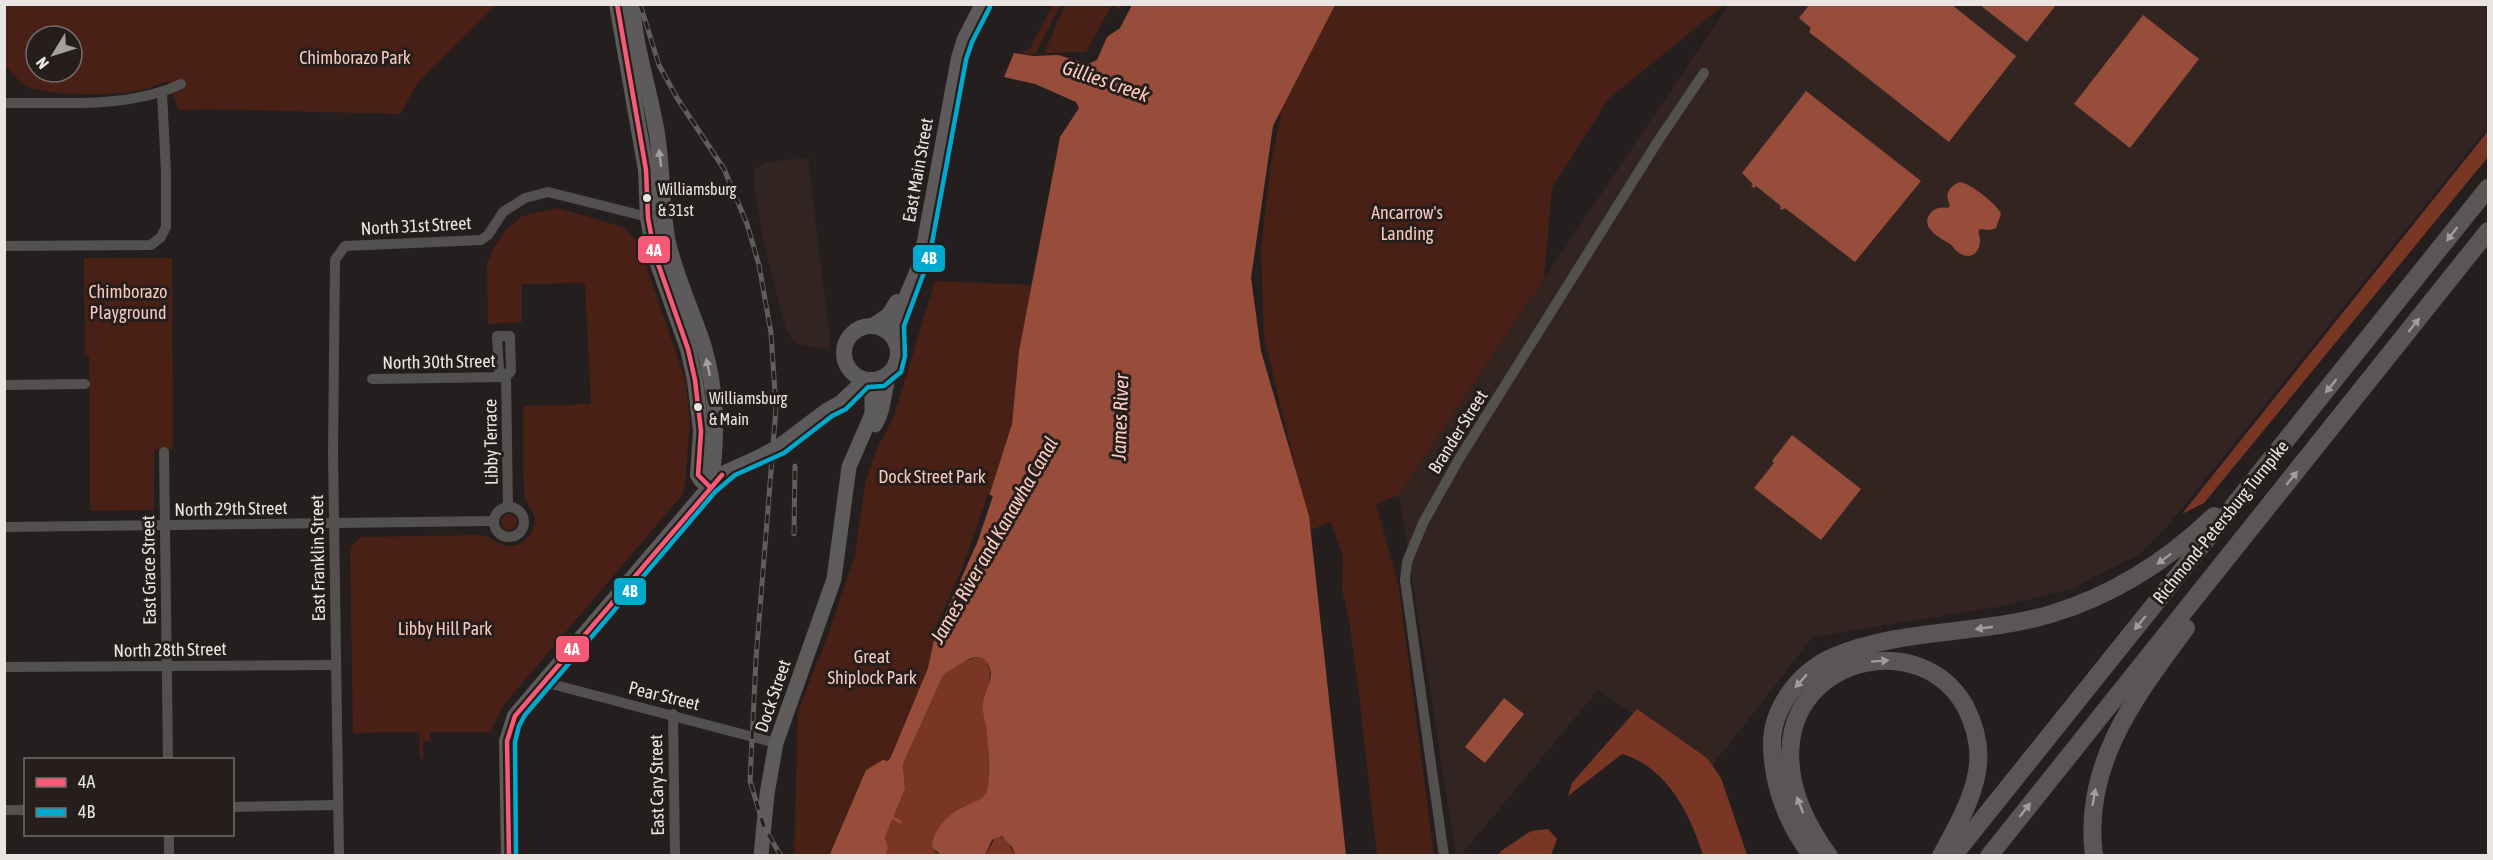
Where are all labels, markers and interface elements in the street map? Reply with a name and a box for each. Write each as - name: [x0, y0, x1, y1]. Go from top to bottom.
- north arrow: [24, 24, 84, 84]
- park label: Chimborazo Park: [299, 47, 411, 68]
- text: N: [32, 54, 52, 73]
- water label: Gillies Creek: [1060, 55, 1153, 106]
- street label: East Main Street: [898, 116, 937, 224]
- one-way arrow: [655, 148, 665, 167]
- place label: Williamsburg & 31st: [658, 180, 737, 219]
- marker: Williamsburg & 31st: [641, 192, 653, 204]
- park label: Ancarrow's Landing: [1371, 202, 1443, 244]
- street label: North 31st Street: [360, 212, 472, 239]
- one-way arrow: [2446, 226, 2459, 242]
- line badge: 4A: [637, 235, 671, 264]
- text: 4A: [645, 241, 662, 259]
- line badge: 4B: [912, 244, 946, 273]
- text: 4B: [920, 249, 937, 267]
- park label: Chimborazo Playground: [88, 281, 168, 323]
- one-way arrow: [2407, 317, 2420, 333]
- street label: North 30th Street: [382, 350, 496, 373]
- one-way arrow: [703, 357, 712, 376]
- water label: James River: [1106, 372, 1133, 462]
- one-way arrow: [2324, 378, 2337, 394]
- street label: Brander Street: [1424, 386, 1492, 477]
- place label: Williamsburg & Main: [709, 389, 788, 428]
- street label: Libby Terrace: [479, 399, 502, 485]
- marker: Williamsburg & Main: [692, 401, 704, 413]
- water label: James River and Kanawha Canal: [924, 432, 1062, 648]
- street label: Richmond-Petersburg Turnpike: [2148, 436, 2293, 607]
- park label: Dock Street Park: [878, 466, 986, 487]
- one-way arrow: [2286, 470, 2299, 486]
- street label: East Franklin Street: [306, 495, 329, 621]
- street label: North 29th Street: [174, 497, 288, 520]
- street label: East Grace Street: [137, 515, 160, 625]
- one-way arrow: [2156, 553, 2172, 565]
- line badge: 4B: [613, 577, 647, 606]
- text: 4B: [621, 582, 638, 600]
- one-way arrow: [2134, 615, 2147, 631]
- park label: Libby Hill Park: [398, 618, 492, 639]
- one-way arrow: [1974, 623, 1993, 632]
- line badge: 4A: [555, 635, 590, 663]
- street label: North 28th Street: [113, 638, 227, 661]
- text: 4A: [563, 640, 580, 658]
- park label: Great Shiplock Park: [827, 646, 917, 688]
- street label: Dock Street: [750, 657, 795, 735]
- one-way arrow: [1870, 657, 1889, 666]
- one-way arrow: [1794, 674, 1808, 689]
- street label: Pear Street: [626, 677, 702, 714]
- street label: East Cary Street: [645, 734, 668, 836]
- legend: [24, 758, 234, 836]
- text: 4A: [78, 771, 95, 792]
- one-way arrow: [2090, 788, 2099, 807]
- one-way arrow: [1795, 796, 1804, 814]
- text: 4B: [78, 801, 95, 822]
- one-way arrow: [2019, 802, 2031, 817]

